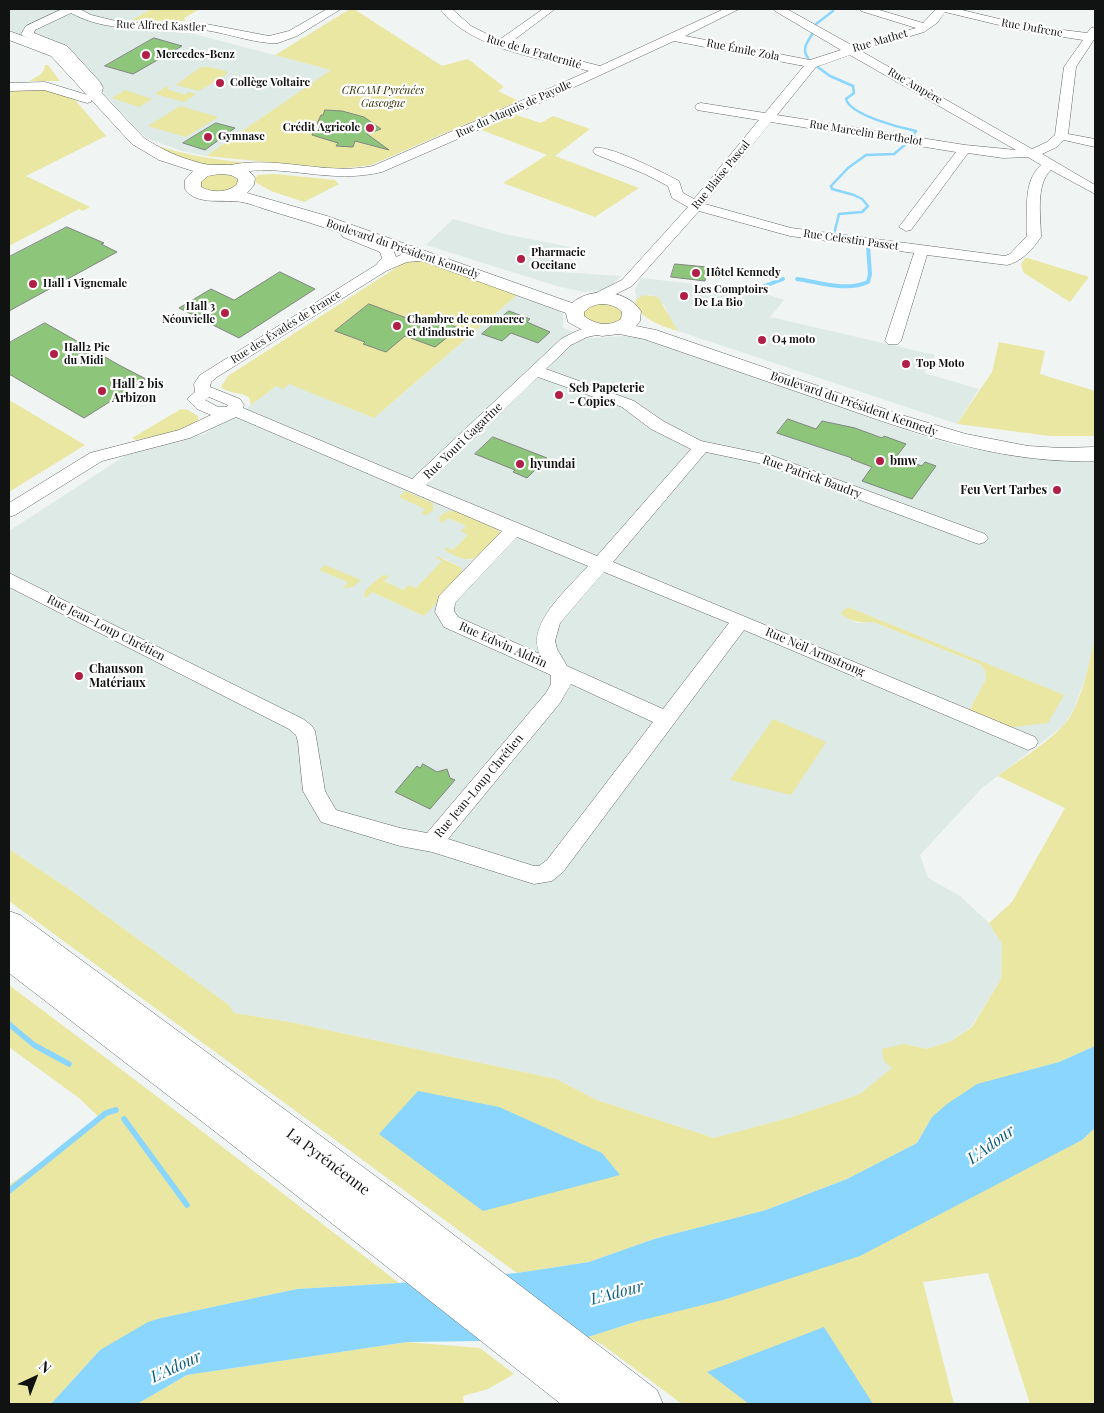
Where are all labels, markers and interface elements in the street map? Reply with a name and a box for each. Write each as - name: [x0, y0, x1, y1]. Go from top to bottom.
- street label: Rue Dufrene: [1000, 16, 1064, 40]
- street label: Rue Alfred Kastler: [116, 18, 206, 34]
- street label: Rue Mathet: [851, 27, 909, 55]
- street label: Rue de la Fraternité: [485, 32, 583, 72]
- street label: Rue Émile Zola: [705, 36, 781, 64]
- place label: Mercedes-Benz: [156, 48, 235, 62]
- marker: Mercedes-Benz: [140, 49, 152, 61]
- street label: Rue Ampère: [885, 65, 945, 107]
- place label: Collège Voltaire: [230, 76, 310, 90]
- marker: Collège Voltaire: [214, 77, 226, 89]
- street label: Rue du Maquis de Payolle: [454, 77, 574, 141]
- park label: CRCAM Pyrénées Gascogne: [342, 84, 424, 110]
- street label: Rue Marcelin Berthelot: [809, 118, 923, 148]
- place label: Crédit Agricole: [283, 121, 360, 135]
- marker: Crédit Agricole: [364, 122, 376, 134]
- place label: Gymnase: [218, 130, 265, 144]
- marker: Gymnase: [202, 131, 214, 143]
- street label: Rue Blaise Pascal: [689, 138, 753, 212]
- street label: Boulevard du Président Kennedy: [325, 216, 481, 282]
- street label: Rue Celestin Passet: [803, 227, 899, 253]
- place label: Pharmacie Occitane: [531, 246, 586, 272]
- marker: Pharmacie Occitane: [515, 253, 527, 265]
- place label: Hôtel Kennedy: [706, 266, 781, 280]
- marker: Hôtel Kennedy: [690, 267, 702, 279]
- place label: Hall 1 Vignemale: [43, 277, 127, 291]
- marker: Hall 1 Vignemale: [27, 278, 39, 290]
- place label: Les Comptoirs De La Bio: [694, 283, 768, 309]
- street label: Rue des Évadés de France: [229, 288, 343, 366]
- marker: Les Comptoirs De La Bio: [678, 290, 690, 302]
- place label: Hall 3 Néouvielle: [162, 300, 215, 326]
- marker: Hall 3 Néouvielle: [219, 307, 231, 319]
- place label: Chambre de commerce et d'industrie: [407, 313, 524, 339]
- marker: Chambre de commerce et d'industrie: [391, 320, 403, 332]
- place label: O4 moto: [772, 333, 815, 347]
- marker: O4 moto: [756, 334, 768, 346]
- place label: Hall2 Pic du Midi: [64, 341, 110, 367]
- marker: Hall2 Pic du Midi: [48, 348, 60, 360]
- place label: Top Moto: [916, 357, 965, 371]
- marker: Top Moto: [900, 358, 912, 370]
- street label: Boulevard du Président Kennedy: [768, 369, 940, 439]
- place label: Hall 2 bis Arbizon: [112, 377, 164, 405]
- place label: Seb Papeterie - Copies: [569, 381, 644, 409]
- marker: Hall 2 bis Arbizon: [96, 385, 108, 397]
- marker: Seb Papeterie - Copies: [553, 389, 565, 401]
- street label: Rue Youri Gagarine: [421, 400, 505, 482]
- street label: Rue Patrick Baudry: [761, 452, 863, 502]
- place label: bmw: [890, 454, 917, 468]
- marker: bmw: [874, 455, 886, 467]
- place label: hyundai: [530, 457, 575, 471]
- marker: hyundai: [514, 458, 526, 470]
- place label: Feu Vert Tarbes: [960, 483, 1047, 497]
- marker: Feu Vert Tarbes: [1051, 484, 1063, 496]
- street label: Rue Jean-Loup Chrétien: [45, 592, 167, 664]
- street label: Rue Edwin Aldrin: [457, 619, 549, 671]
- street label: Rue Neil Armstrong: [763, 625, 867, 679]
- place label: Chausson Matériaux: [89, 662, 146, 690]
- marker: Chausson Matériaux: [73, 670, 85, 682]
- street label: Rue Jean-Loup Chrétien: [432, 731, 526, 841]
- water label: L'Adour: [964, 1121, 1018, 1169]
- street label: La Pyrénéenne: [283, 1125, 373, 1199]
- water label: L'Adour: [589, 1277, 645, 1309]
- water label: L'Adour: [148, 1347, 204, 1387]
- north arrow: [10, 1353, 60, 1403]
- text: N: [35, 1356, 56, 1377]

